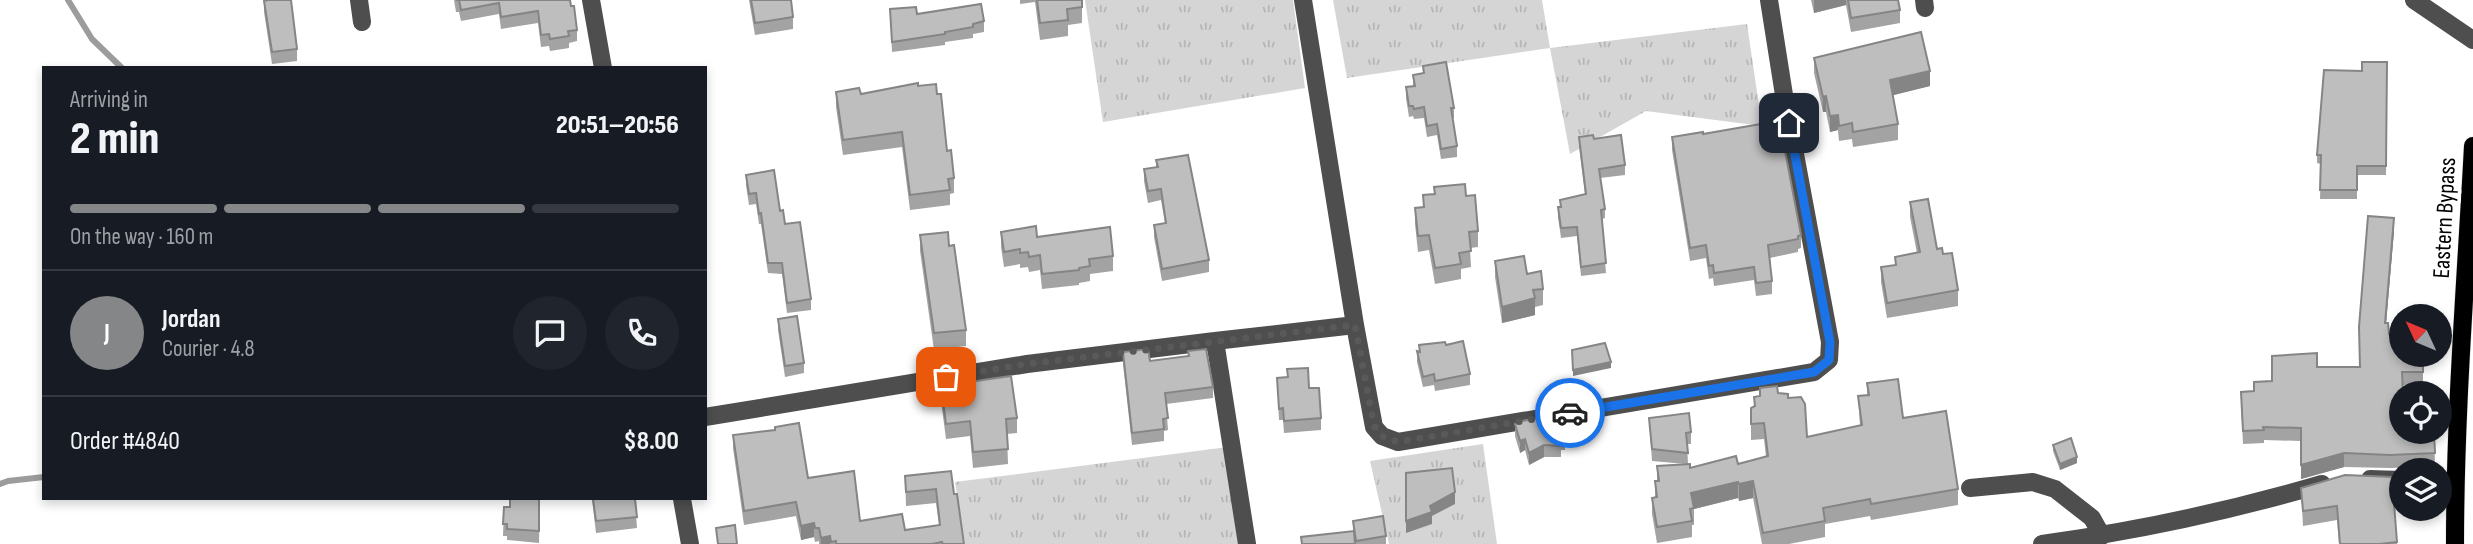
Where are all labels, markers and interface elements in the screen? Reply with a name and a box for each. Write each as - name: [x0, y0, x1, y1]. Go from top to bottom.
- text: Arriving in: [70, 86, 148, 114]
- pin: [1759, 93, 1819, 153]
- icon: home: [1770, 104, 1808, 142]
- text: 20:51–20:56: [556, 110, 679, 141]
- text: 2 min: [70, 112, 159, 167]
- street label: Eastern Bypass: [2427, 157, 2462, 279]
- text: On the way · 160 m: [70, 223, 213, 251]
- button: chat: [513, 296, 587, 370]
- button: phone: [605, 296, 679, 370]
- text: Jordan: [162, 304, 220, 335]
- north arrow: [2389, 304, 2452, 368]
- map controls: [2389, 304, 2452, 521]
- text: J: [104, 318, 110, 349]
- text: Courier · 4.8: [162, 335, 255, 363]
- pin: [916, 347, 976, 407]
- icon: bag: [927, 358, 965, 396]
- courier: [1535, 378, 1605, 448]
- button: locate: [2389, 381, 2452, 444]
- icon: car: [1551, 394, 1589, 432]
- text: Order #4840: [70, 426, 180, 457]
- text: $8.00: [623, 426, 679, 457]
- button: layers: [2389, 458, 2452, 521]

